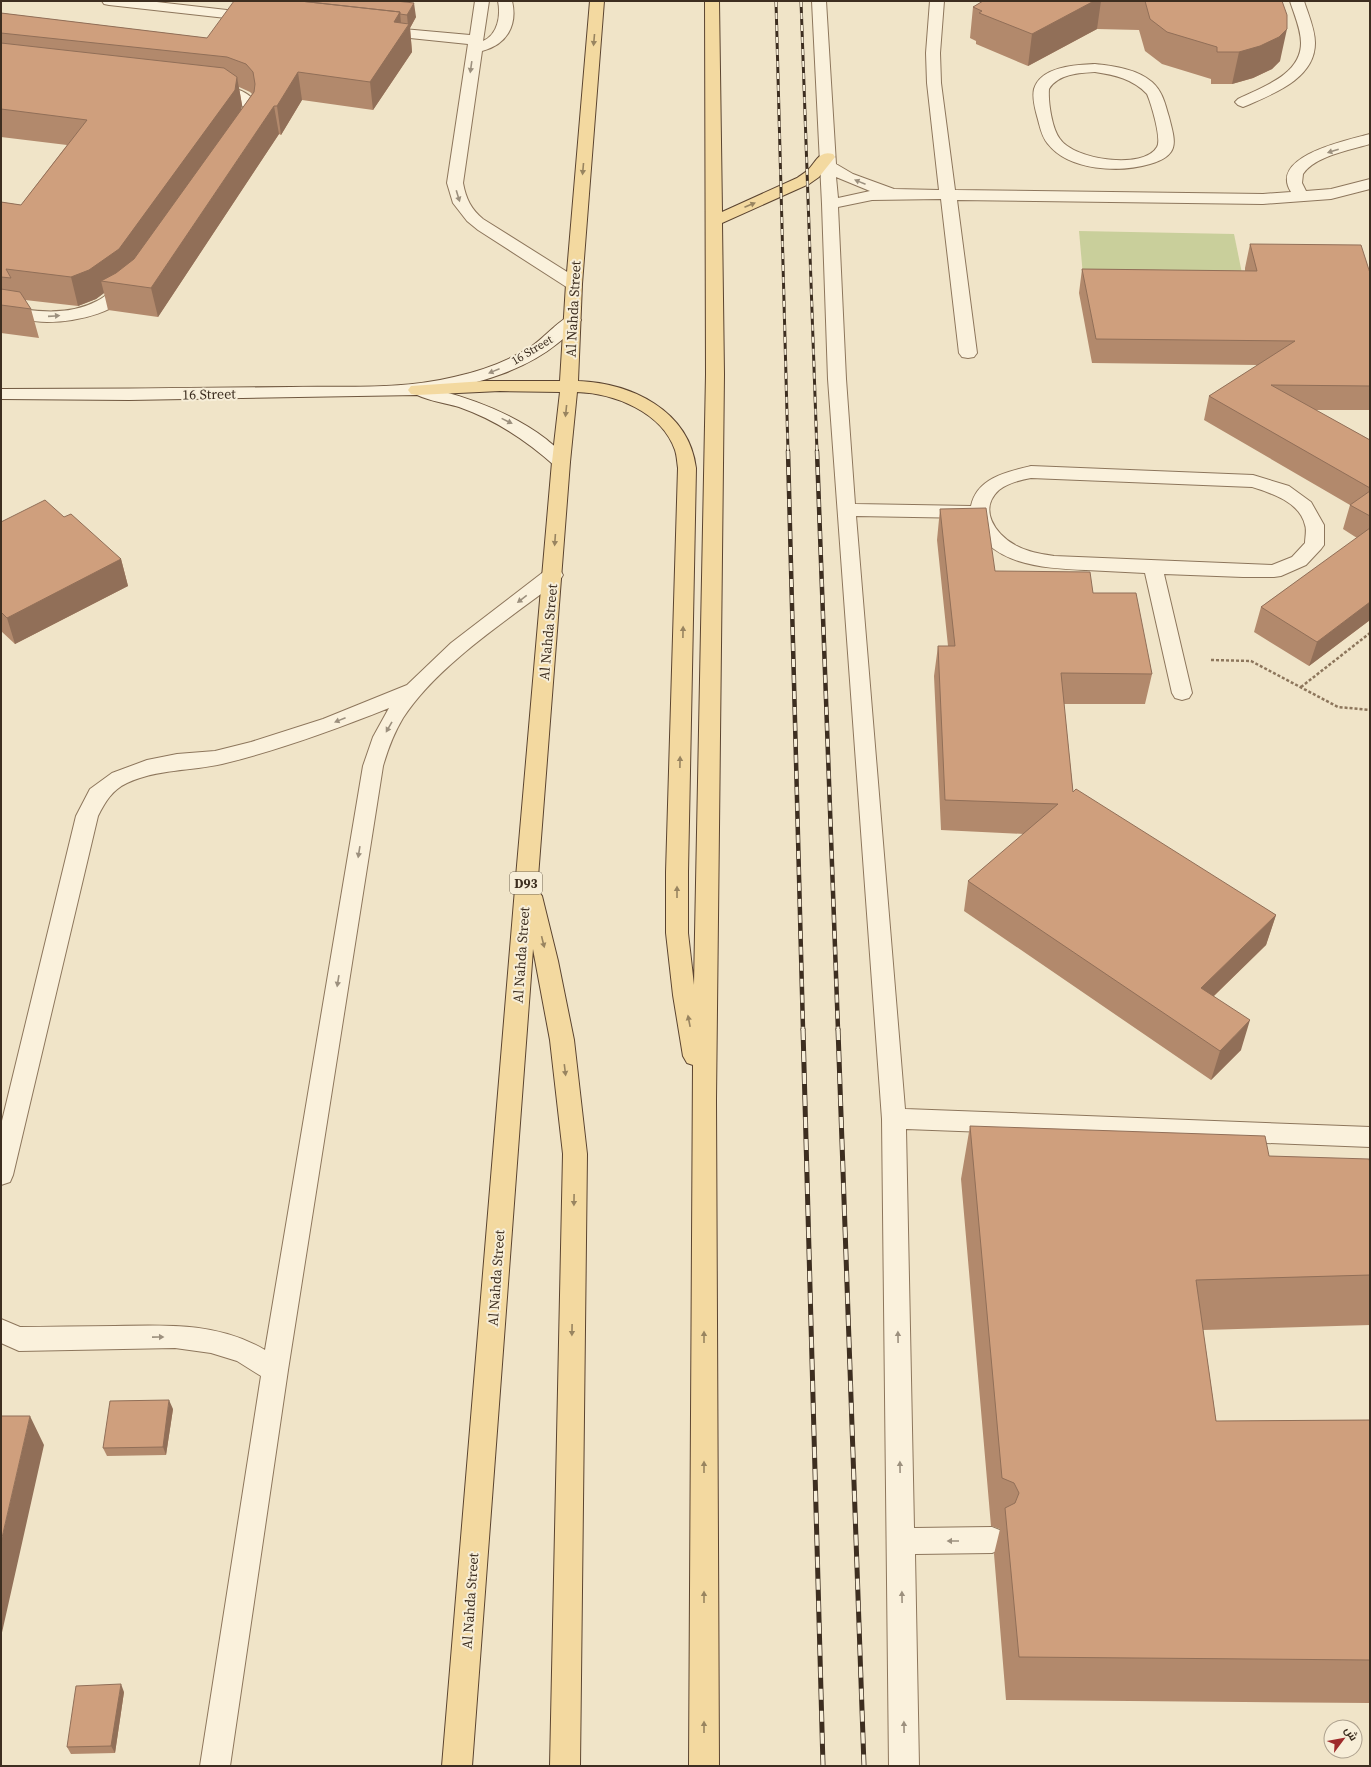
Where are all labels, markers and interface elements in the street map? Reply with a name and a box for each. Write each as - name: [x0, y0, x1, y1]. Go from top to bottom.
- one-way arrow: [590, 34, 597, 46]
- one-way arrow: [468, 61, 474, 73]
- one-way arrow: [1327, 148, 1339, 154]
- one-way arrow: [580, 163, 587, 175]
- one-way arrow: [855, 179, 866, 185]
- one-way arrow: [455, 190, 461, 202]
- one-way arrow: [744, 202, 756, 208]
- street label: Al Nahda Street: [560, 260, 586, 358]
- one-way arrow: [48, 313, 60, 320]
- street label: 16 Street: [508, 331, 556, 369]
- one-way arrow: [487, 368, 499, 374]
- street label: 16 Street: [182, 384, 236, 404]
- one-way arrow: [563, 405, 570, 417]
- one-way arrow: [501, 417, 512, 424]
- one-way arrow: [552, 534, 559, 546]
- street label: Al Nahda Street: [534, 582, 562, 681]
- one-way arrow: [516, 595, 527, 603]
- one-way arrow: [680, 625, 686, 638]
- one-way arrow: [334, 717, 345, 723]
- one-way arrow: [385, 721, 392, 733]
- one-way arrow: [677, 755, 683, 768]
- one-way arrow: [356, 846, 362, 859]
- road number: D93: [510, 872, 542, 894]
- one-way arrow: [674, 885, 680, 898]
- street label: Al Nahda Street: [508, 906, 534, 1004]
- one-way arrow: [540, 936, 546, 949]
- one-way arrow: [335, 975, 341, 987]
- one-way arrow: [685, 1015, 691, 1027]
- one-way arrow: [562, 1064, 568, 1076]
- one-way arrow: [571, 1194, 577, 1207]
- street label: Al Nahda Street: [483, 1229, 509, 1327]
- one-way arrow: [569, 1324, 575, 1337]
- one-way arrow: [701, 1330, 707, 1343]
- one-way arrow: [894, 1331, 901, 1343]
- one-way arrow: [152, 1334, 165, 1340]
- one-way arrow: [701, 1460, 707, 1473]
- one-way arrow: [897, 1460, 903, 1473]
- one-way arrow: [946, 1538, 959, 1544]
- street label: Al Nahda Street: [457, 1552, 483, 1650]
- one-way arrow: [701, 1590, 707, 1603]
- one-way arrow: [899, 1590, 905, 1603]
- north arrow: [1323, 1719, 1363, 1759]
- one-way arrow: [701, 1720, 707, 1733]
- one-way arrow: [901, 1720, 907, 1733]
- text: ش: [1341, 1724, 1361, 1744]

